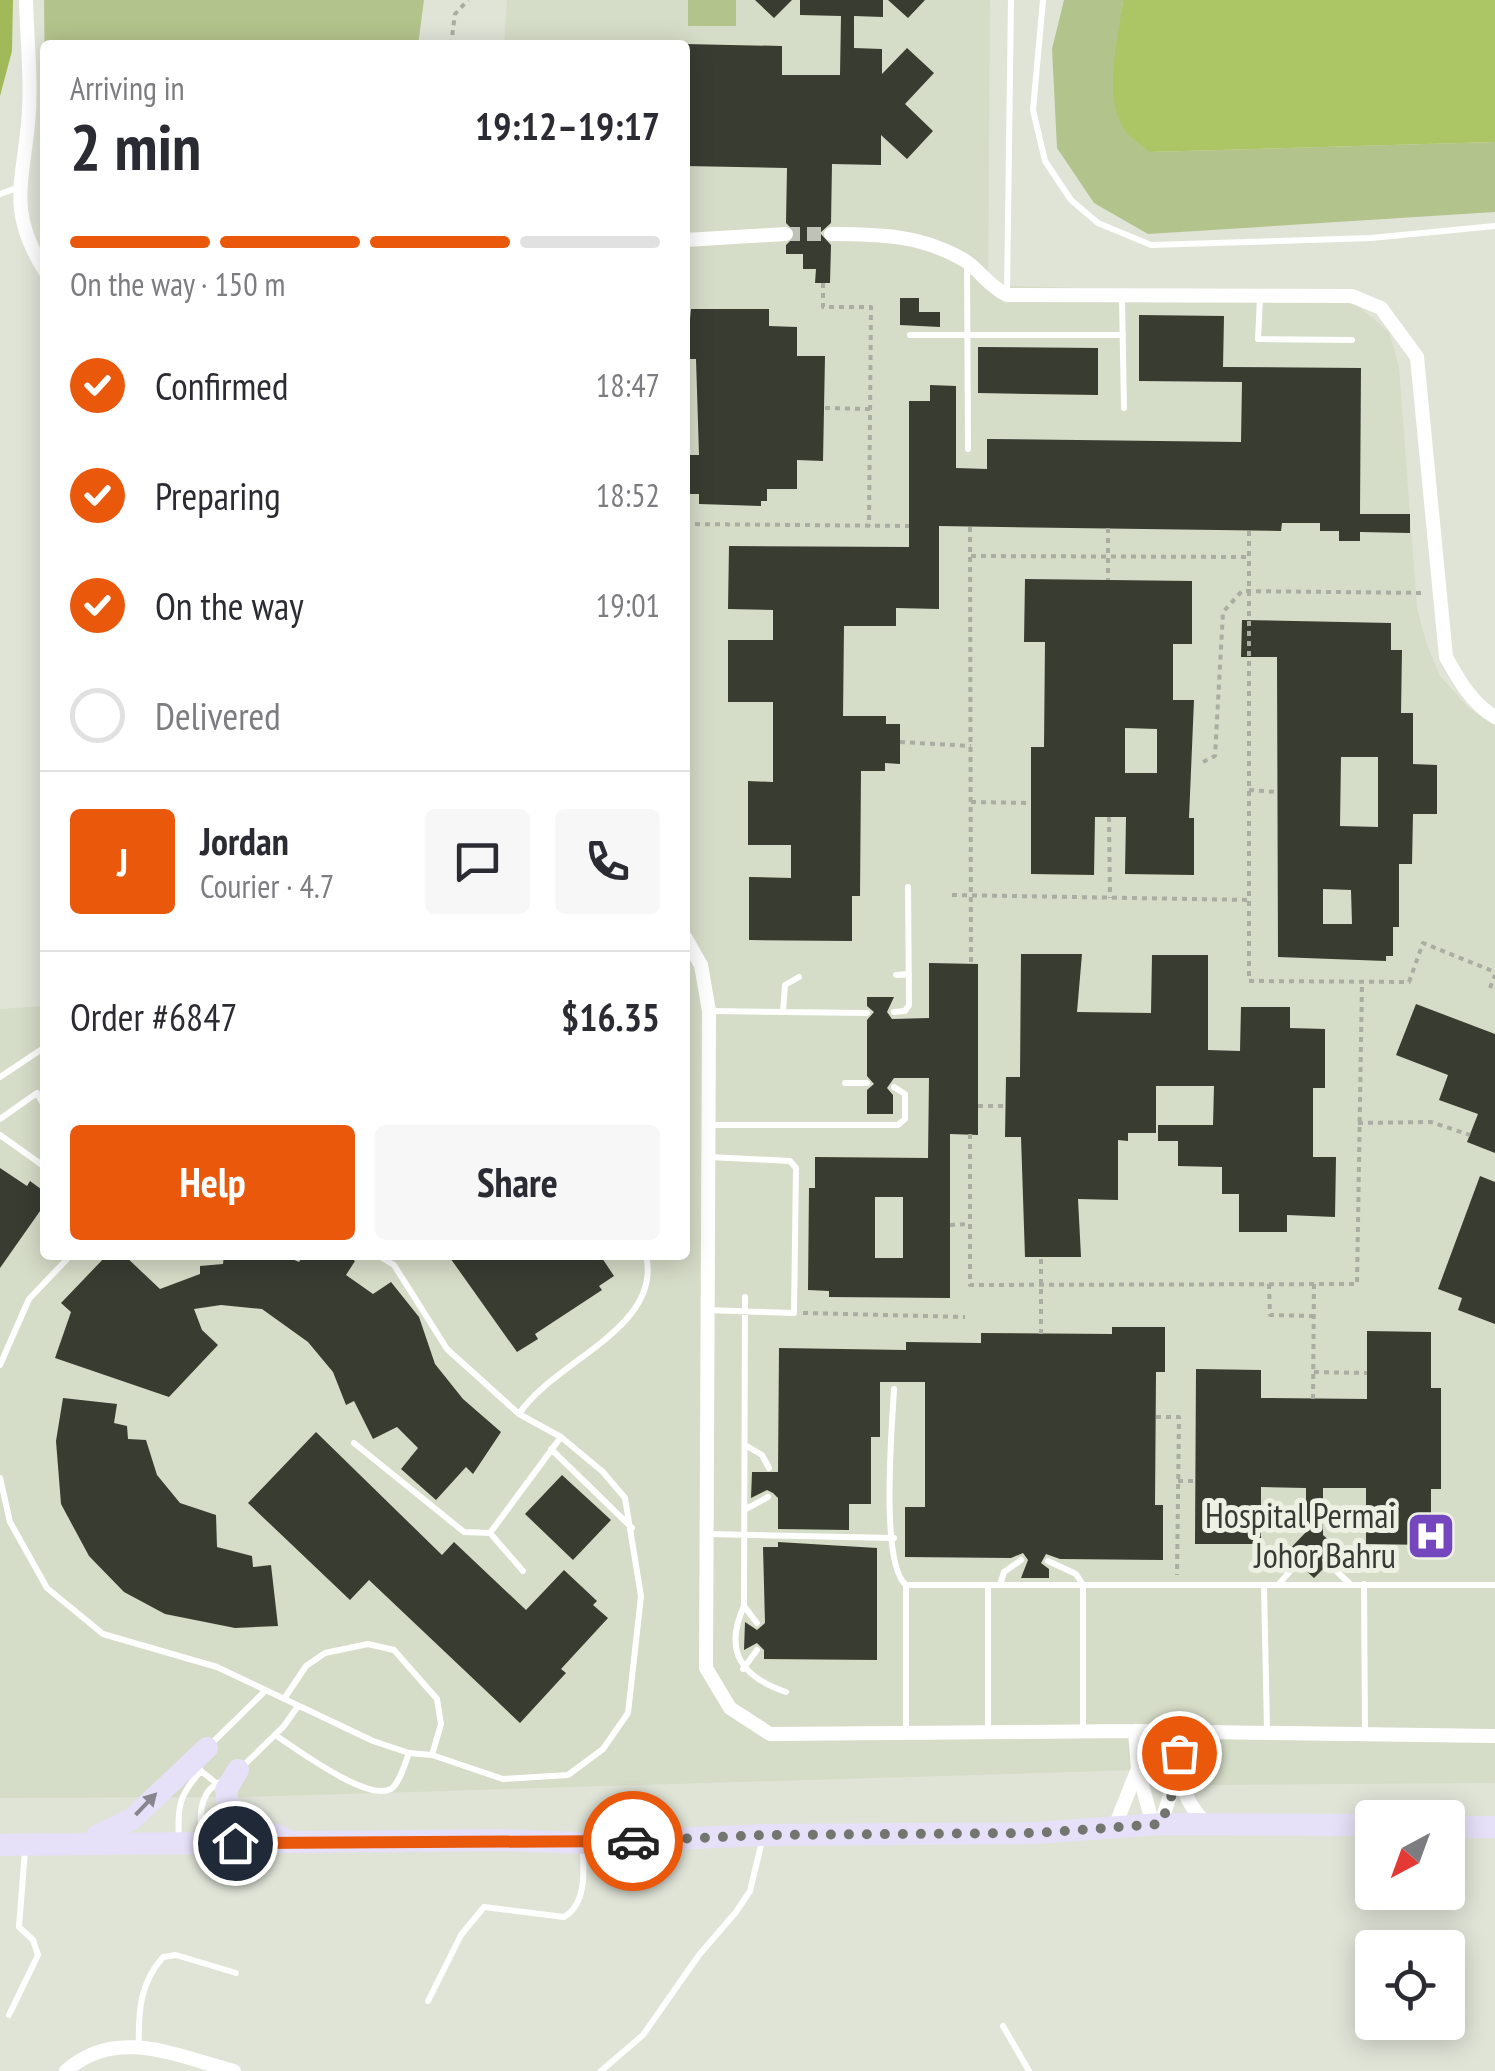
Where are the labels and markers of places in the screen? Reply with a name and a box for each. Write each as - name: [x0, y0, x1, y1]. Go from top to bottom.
- place label: Hospital Permai Johor Bahru: [1205, 1492, 1396, 1578]
- hospital icon: Hospital Permai Johor Bahru: [1405, 1510, 1457, 1562]
- pin: [1137, 1711, 1222, 1796]
- pin: [193, 1801, 278, 1886]

